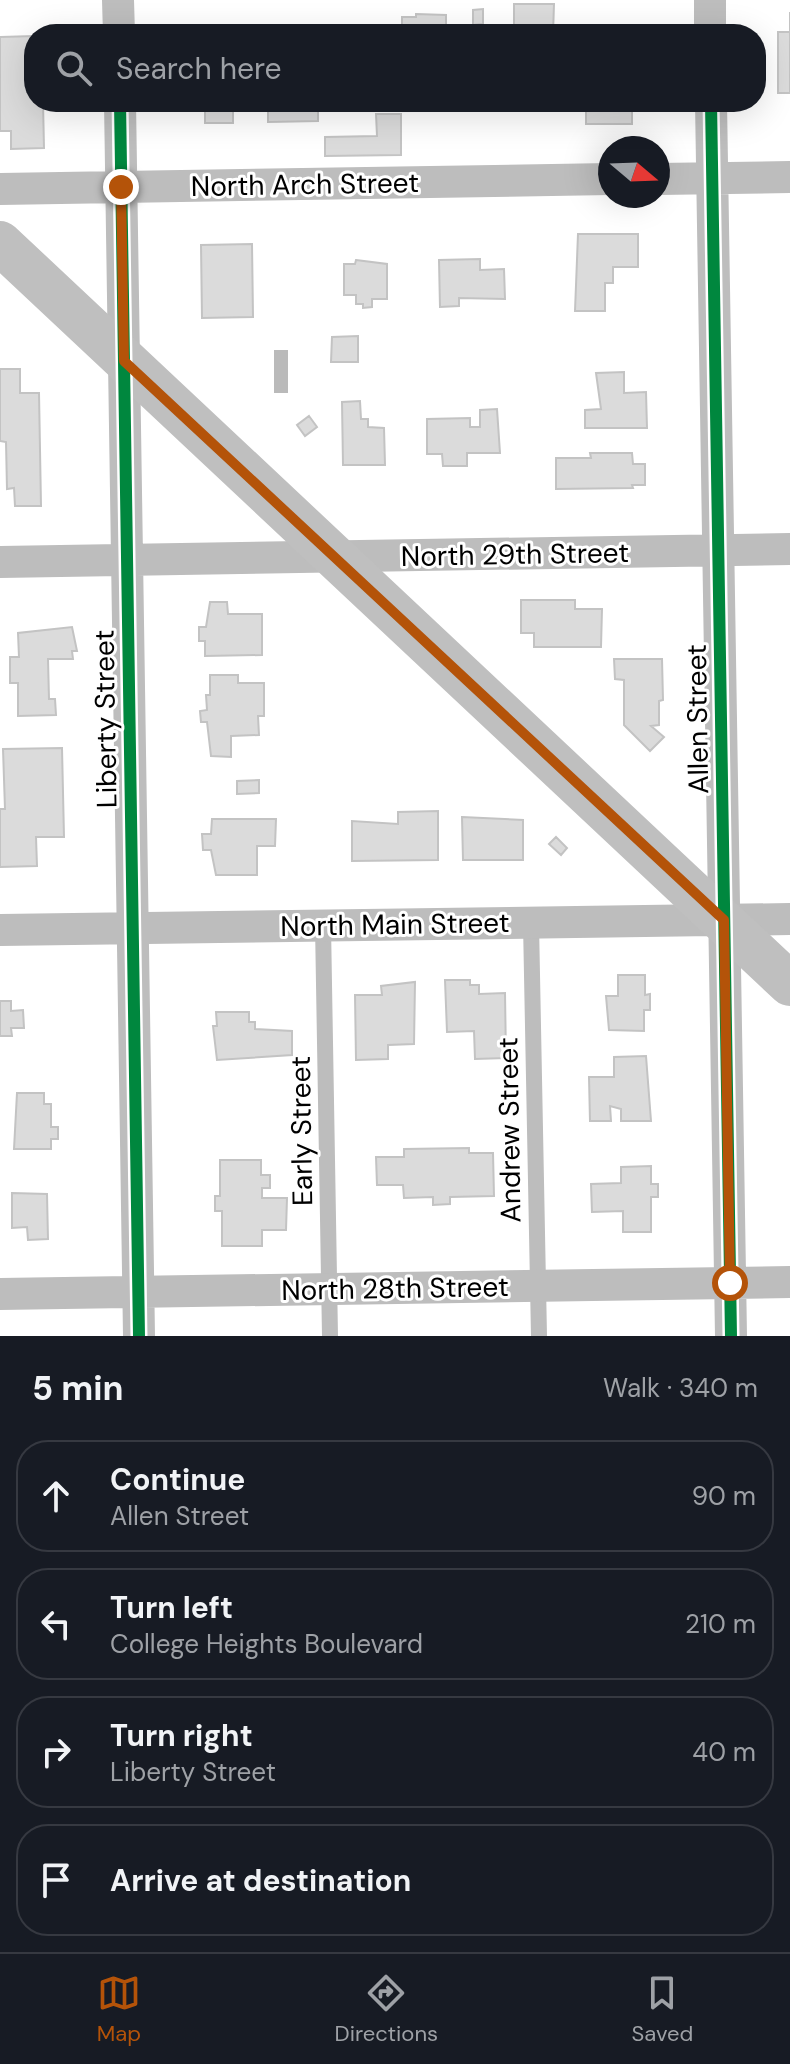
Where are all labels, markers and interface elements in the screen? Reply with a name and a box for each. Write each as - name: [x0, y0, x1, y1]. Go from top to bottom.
- search box: [24, 24, 766, 112]
- icon: search: [52, 46, 96, 90]
- text: Search here: [116, 49, 282, 88]
- north arrow: [598, 136, 670, 208]
- street label: North Arch Street: [191, 164, 419, 205]
- route end: [103, 169, 139, 205]
- street label: North 29th Street: [401, 534, 629, 575]
- street label: Liberty Street: [85, 629, 126, 809]
- street label: Allen Street: [678, 644, 717, 794]
- street label: North Main Street: [280, 904, 510, 945]
- street label: Andrew Street: [489, 1037, 530, 1223]
- street label: Early Street: [282, 1056, 321, 1206]
- route start: [712, 1265, 748, 1301]
- street label: North 28th Street: [281, 1268, 509, 1309]
- text: 5 min: [32, 1366, 123, 1411]
- text: Walk · 340 m: [603, 1371, 758, 1405]
- text: Continue: [110, 1460, 245, 1499]
- icon: ahead: [34, 1474, 78, 1518]
- text: 90 m: [692, 1479, 756, 1513]
- text: Allen Street: [110, 1499, 249, 1533]
- text: Turn left: [110, 1588, 233, 1627]
- icon: left: [34, 1602, 78, 1646]
- text: 210 m: [685, 1607, 756, 1641]
- text: College Heights Boulevard: [110, 1627, 423, 1661]
- text: Turn right: [110, 1716, 253, 1755]
- icon: right: [34, 1730, 78, 1774]
- text: 40 m: [692, 1735, 756, 1769]
- text: Liberty Street: [110, 1755, 276, 1789]
- icon: arrive: [34, 1858, 78, 1902]
- text: Arrive at destination: [110, 1861, 411, 1900]
- tab: Map: [97, 1971, 141, 2048]
- tab: Directions: [335, 1971, 438, 2048]
- tab: Saved: [632, 1971, 693, 2048]

